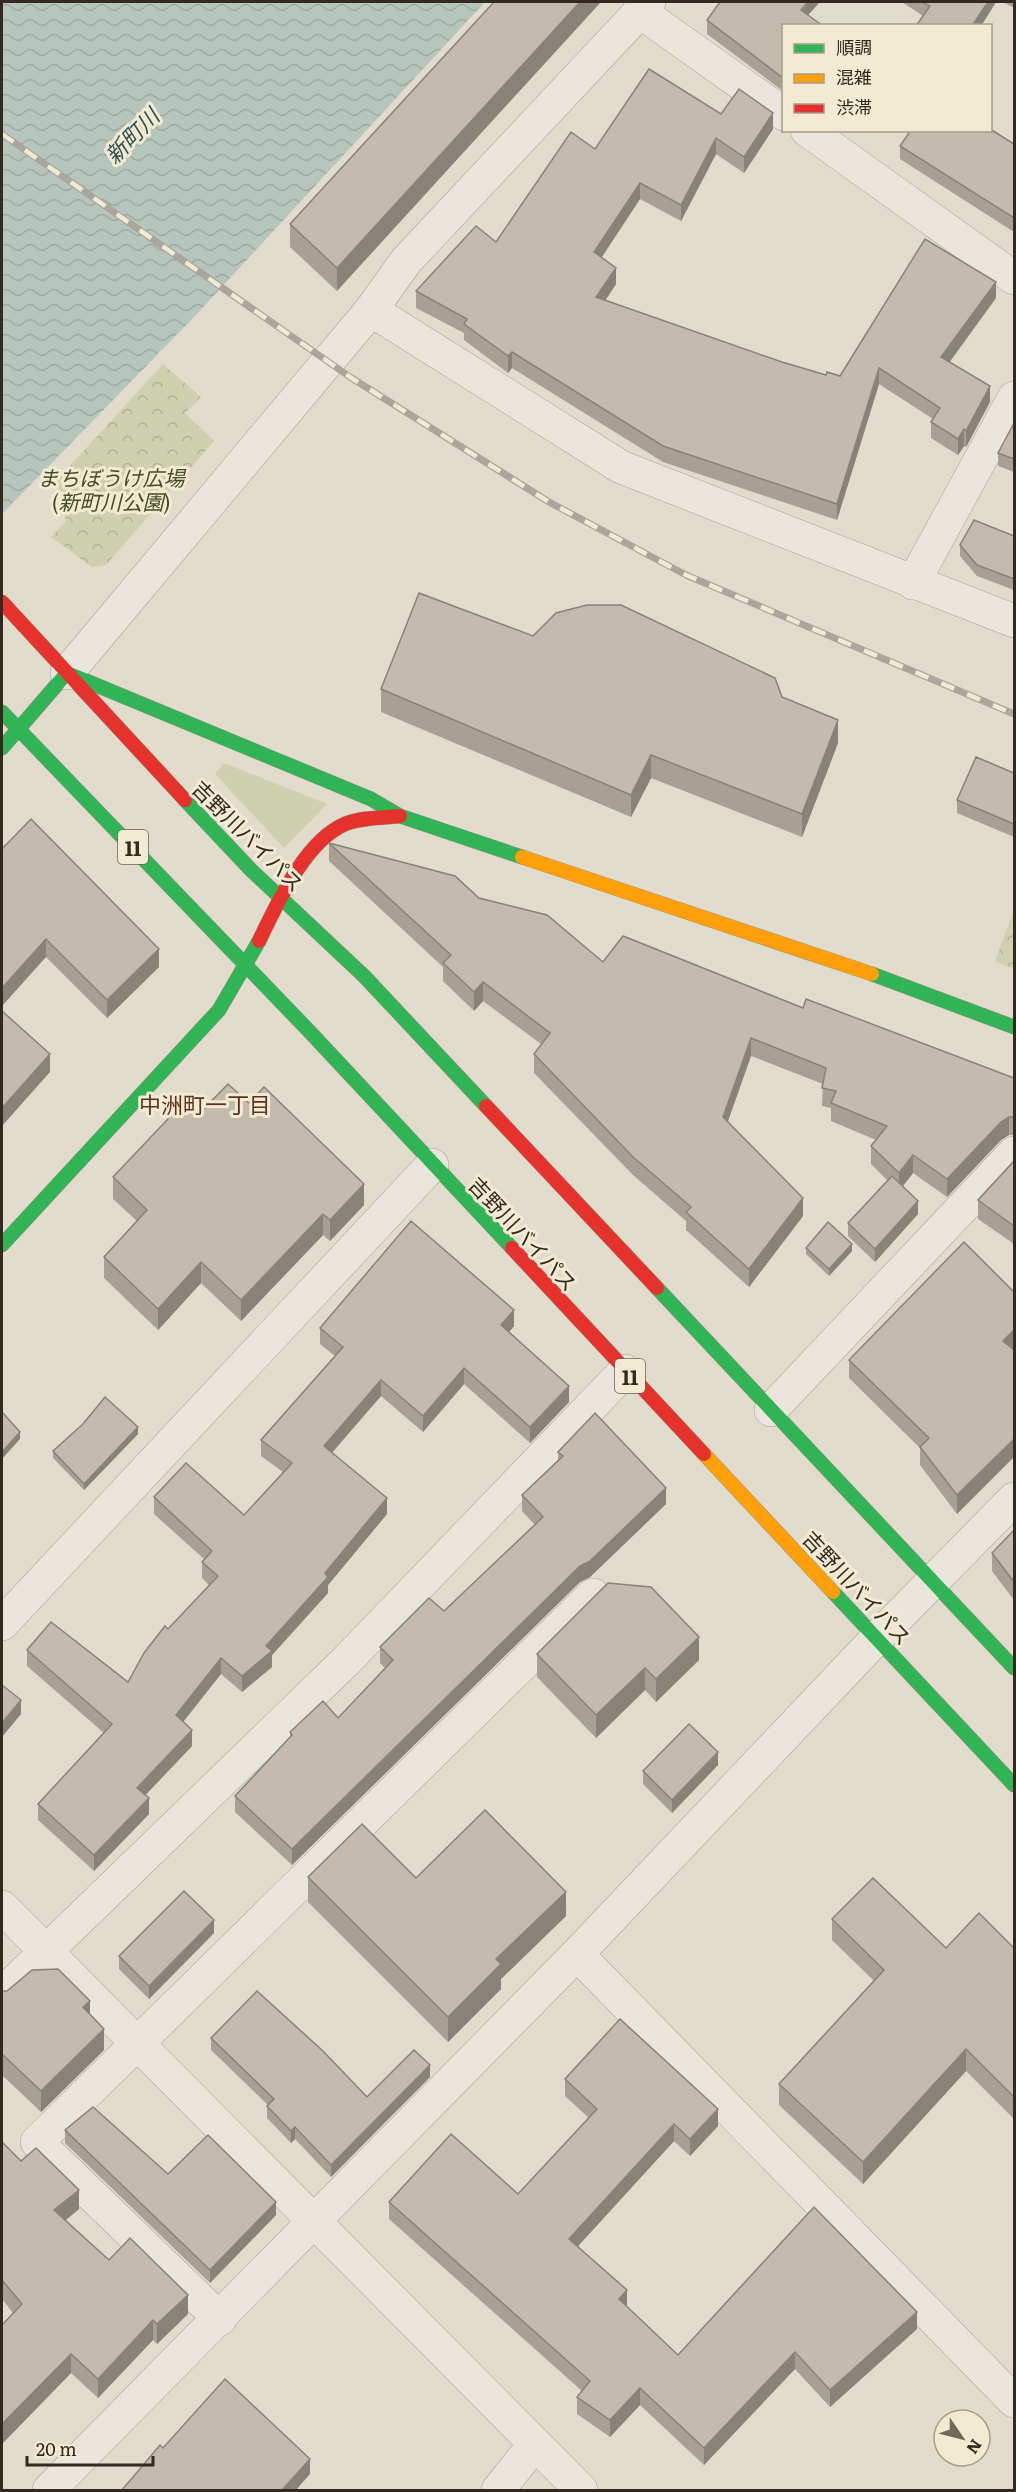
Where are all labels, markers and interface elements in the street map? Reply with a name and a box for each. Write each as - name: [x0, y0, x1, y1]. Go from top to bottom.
- legend: [782, 24, 992, 132]
- text: 順調: [836, 33, 872, 60]
- text: 混雑: [836, 63, 872, 90]
- text: 渋滞: [836, 93, 872, 120]
- water label: 新町川: [96, 98, 167, 170]
- park label: まちぼうけ広場 (新町川公園): [38, 461, 186, 516]
- street label: 吉野川バイパス: [186, 772, 312, 898]
- road number: 11: [118, 830, 148, 864]
- district label: 中洲町一丁目: [139, 1087, 271, 1120]
- street label: 吉野川バイパス: [463, 1169, 585, 1297]
- road number: 11: [615, 1359, 645, 1393]
- street label: 吉野川バイパス: [797, 1523, 919, 1651]
- north arrow: [932, 2408, 992, 2468]
- scale bar: [27, 2429, 153, 2467]
- text: 20 m: [36, 2435, 77, 2462]
- text: N: [961, 2435, 989, 2460]

